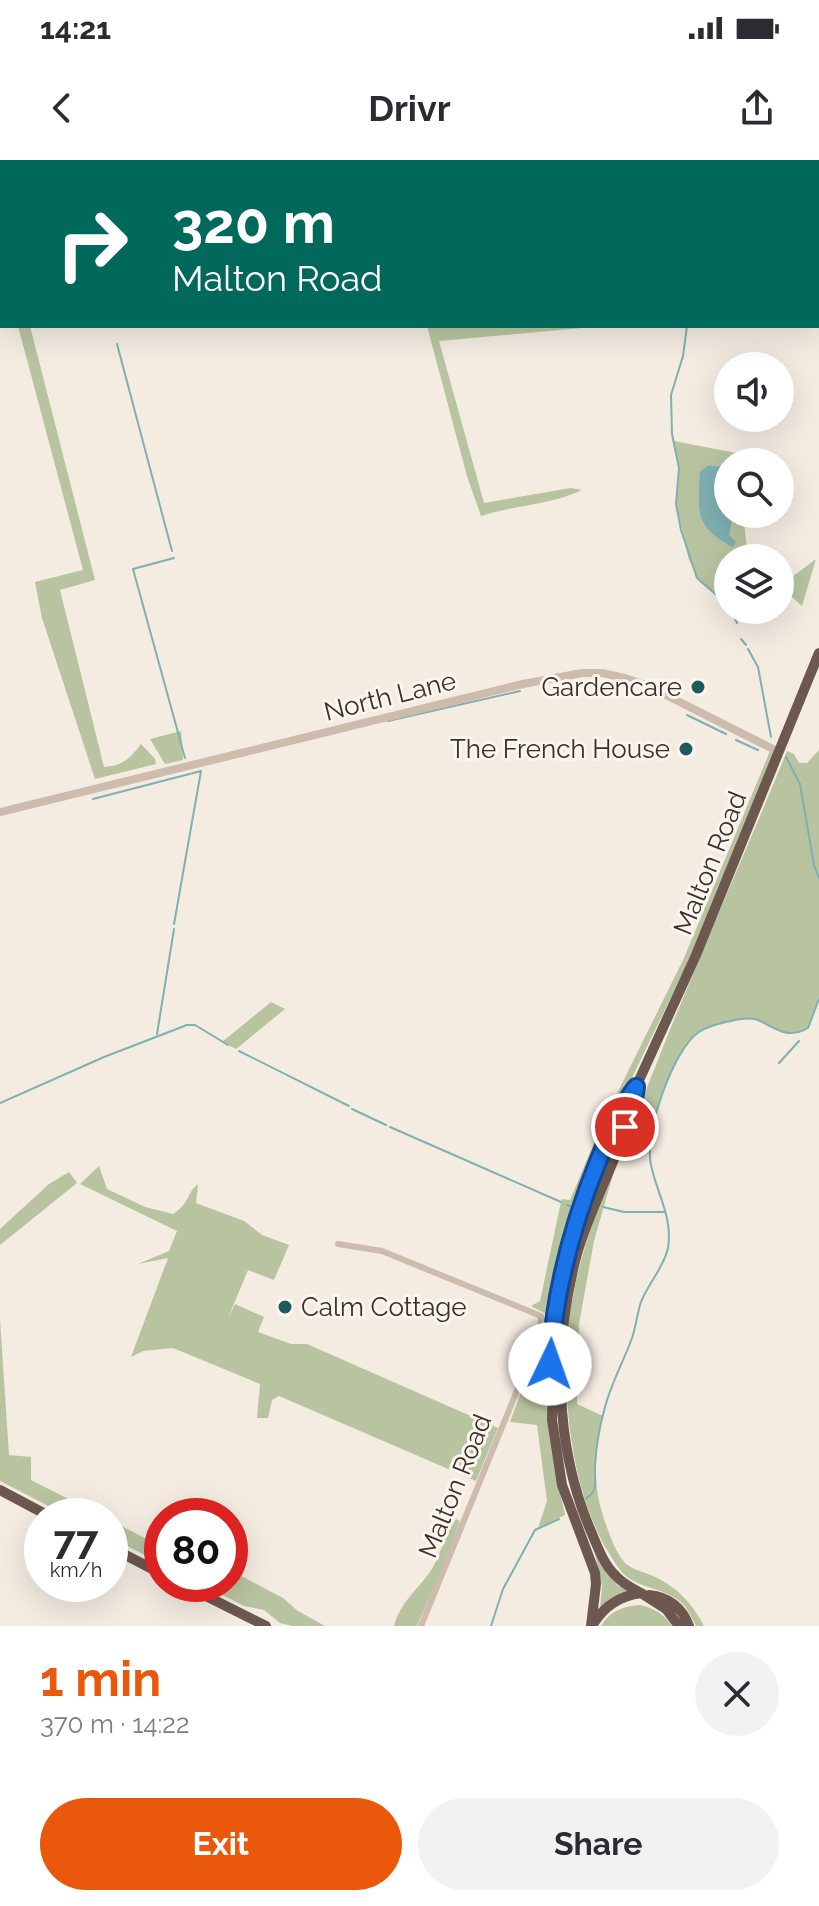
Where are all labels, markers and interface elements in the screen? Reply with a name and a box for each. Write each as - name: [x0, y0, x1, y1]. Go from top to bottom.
- text: 14:21: [40, 11, 111, 46]
- icon: back: [40, 86, 84, 130]
- icon: share: [735, 86, 779, 130]
- text: Drivr: [368, 87, 451, 129]
- text: 320 m: [172, 190, 335, 256]
- icon: right: [40, 192, 144, 296]
- text: Malton Road: [172, 257, 383, 299]
- map controls: [714, 352, 794, 624]
- button: sound: [714, 352, 794, 432]
- button: search: [714, 448, 794, 528]
- button: layers: [714, 544, 794, 624]
- street label: North Lane: [321, 665, 459, 727]
- place label: Gardencare: [541, 672, 682, 702]
- marker: Gardencare: [689, 678, 707, 696]
- place label: The French House: [450, 734, 670, 764]
- marker: The French House: [677, 740, 695, 758]
- street label: Malton Road: [668, 787, 752, 939]
- pin: [591, 1093, 659, 1161]
- icon: arrive: [603, 1105, 647, 1149]
- place label: Calm Cottage: [301, 1292, 467, 1322]
- marker: Calm Cottage: [276, 1298, 294, 1316]
- position arrow: [508, 1322, 592, 1406]
- street label: Malton Road: [413, 1410, 497, 1562]
- speed limit sign: 80: [144, 1498, 248, 1602]
- text: 77: [53, 1516, 99, 1563]
- text: km/h: [50, 1558, 102, 1582]
- text: 1 min: [40, 1651, 161, 1707]
- button: close: [695, 1652, 779, 1736]
- text: 370 m · 14:22: [40, 1709, 189, 1739]
- button: Exit: [40, 1798, 402, 1890]
- button: Share: [418, 1798, 779, 1890]

